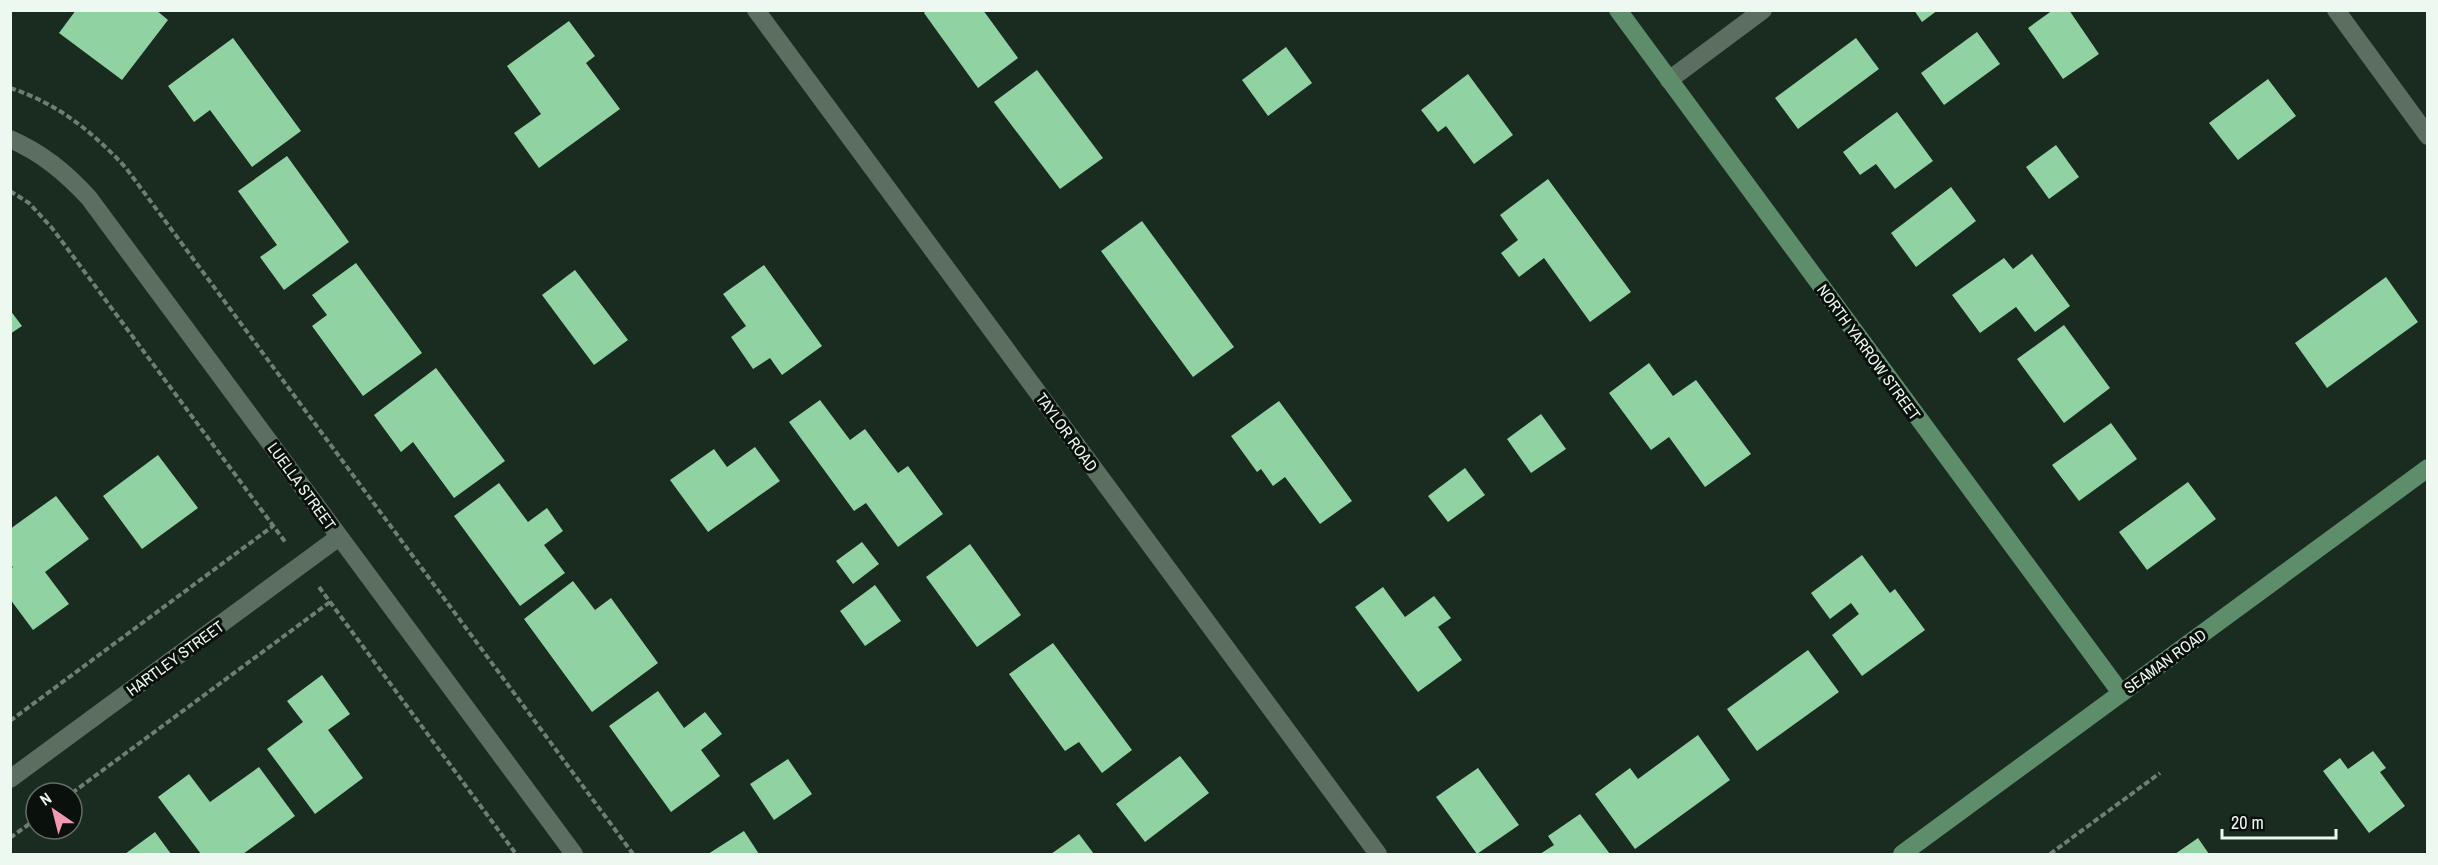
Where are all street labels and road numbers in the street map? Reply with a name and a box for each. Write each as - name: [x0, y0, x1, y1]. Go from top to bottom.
- street label: NORTH YARROW STREET: [1812, 279, 1926, 425]
- street label: TAYLOR ROAD: [1031, 388, 1103, 476]
- street label: LUELLA STREET: [263, 438, 341, 534]
- street label: HARTLEY STREET: [122, 615, 228, 701]
- street label: SEAMAN ROAD: [2119, 624, 2211, 698]

